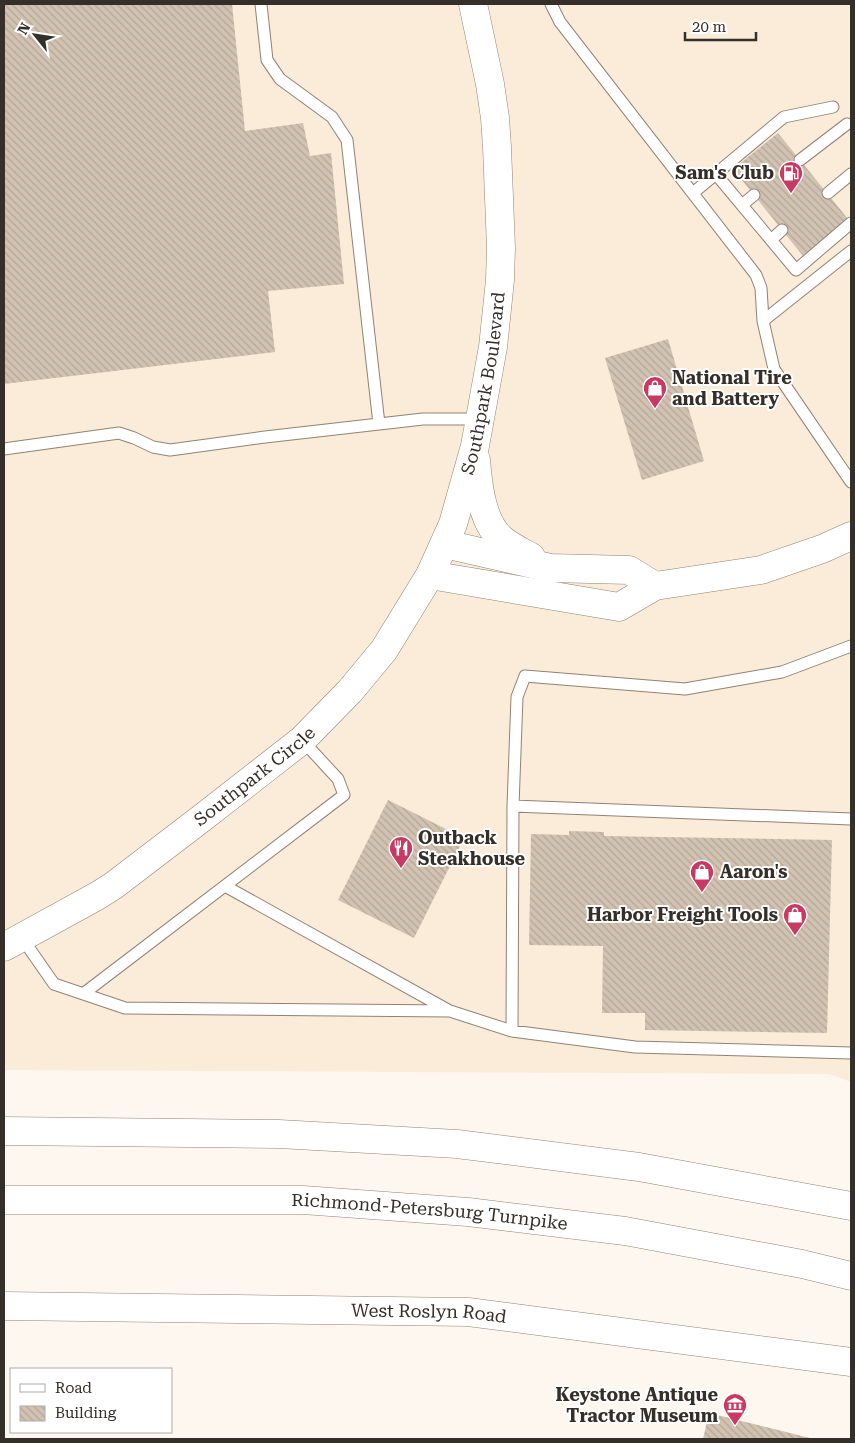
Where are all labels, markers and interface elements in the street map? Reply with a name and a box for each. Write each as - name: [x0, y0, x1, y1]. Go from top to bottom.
- north arrow: [10, 10, 60, 60]
- scale bar: [685, 10, 756, 42]
- text: 20 m: [692, 18, 727, 36]
- text: N: [14, 20, 33, 37]
- fuel station icon: Sam's Club: [778, 160, 804, 194]
- place label: Sam's Club: [675, 162, 774, 183]
- street label: Southpark Boulevard: [456, 290, 509, 477]
- place label: National Tire and Battery: [672, 367, 792, 409]
- shop icon: National Tire and Battery: [642, 375, 668, 409]
- street label: Southpark Circle: [190, 722, 319, 830]
- place label: Outback Steakhouse: [418, 827, 526, 869]
- restaurant icon: Outback Steakhouse: [388, 835, 414, 869]
- shop icon: Aaron's: [689, 859, 715, 893]
- place label: Aaron's: [720, 861, 788, 882]
- shop icon: Harbor Freight Tools: [782, 902, 808, 936]
- place label: Harbor Freight Tools: [587, 904, 778, 925]
- street label: Richmond-Petersburg Turnpike: [291, 1189, 569, 1234]
- street label: West Roslyn Road: [351, 1299, 508, 1327]
- legend: [10, 1368, 172, 1433]
- text: Road: [55, 1379, 92, 1397]
- place label: Keystone Antique Tractor Museum: [556, 1384, 719, 1426]
- museum icon: Keystone Antique Tractor Museum: [722, 1392, 748, 1426]
- text: Building: [55, 1404, 117, 1422]

